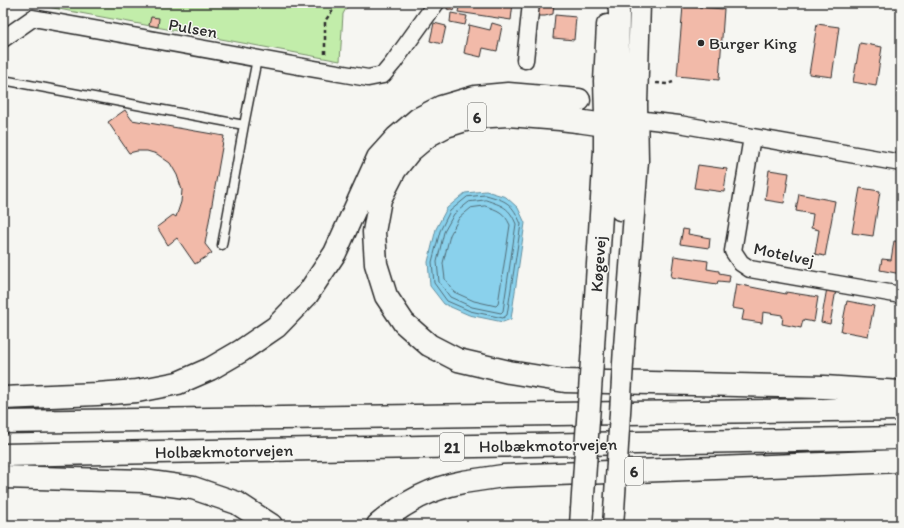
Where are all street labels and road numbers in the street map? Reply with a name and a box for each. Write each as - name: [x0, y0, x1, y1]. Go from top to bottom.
- street label: Pulsen: [167, 14, 219, 42]
- road number: 6: [468, 103, 486, 131]
- street label: Køgevej: [586, 235, 610, 293]
- street label: Motelvej: [752, 238, 816, 270]
- road number: 21: [440, 433, 464, 461]
- street label: Holbækmotorvejen: [479, 434, 618, 456]
- street label: Holbækmotorvejen: [155, 440, 294, 462]
- road number: 6: [625, 457, 643, 485]

